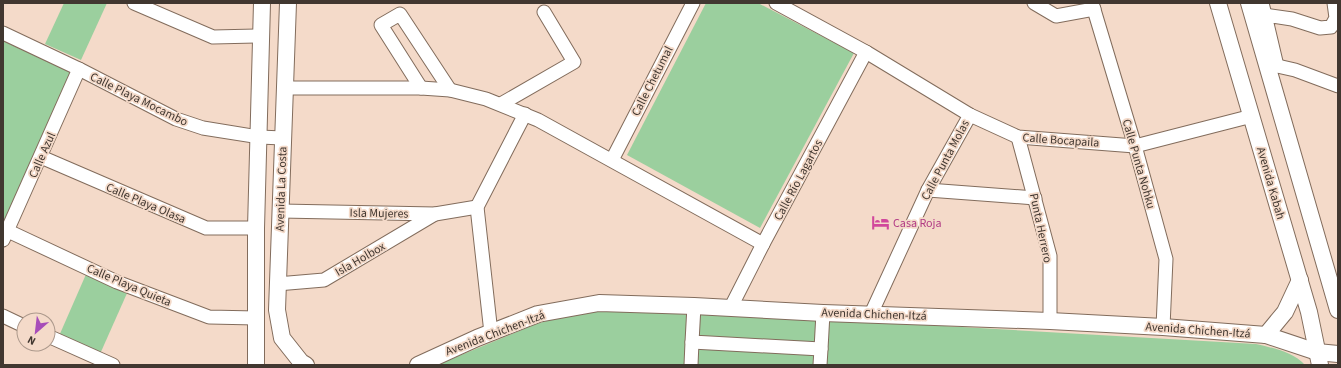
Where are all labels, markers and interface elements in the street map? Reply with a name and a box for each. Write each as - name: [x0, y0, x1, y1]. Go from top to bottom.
- street label: Calle Chetumal: [628, 43, 677, 119]
- street label: Calle Playa Mocambo: [87, 68, 191, 131]
- street label: Calle Punta Molas: [917, 117, 974, 203]
- street label: Calle Punta Nohku: [1118, 117, 1159, 211]
- street label: Calle Bocapaila: [1022, 129, 1100, 152]
- street label: Calle Azul: [25, 130, 60, 181]
- street label: Calle Río Lagartos: [770, 137, 827, 224]
- street label: Avenida Kabah: [1252, 145, 1289, 221]
- street label: Avenida La Costa: [272, 146, 291, 232]
- street label: Calle Playa Olasa: [103, 179, 188, 228]
- street label: Punta Herrero: [1025, 192, 1056, 264]
- street label: Isla Mujeres: [349, 204, 409, 223]
- hotel icon: Casa Roja: [870, 213, 890, 233]
- place label: Casa Roja: [893, 215, 942, 232]
- street label: Isla Holbox: [332, 238, 389, 281]
- street label: Calle Playa Quieta: [84, 260, 174, 311]
- street label: Avenida Chichen-Itzá: [821, 304, 927, 325]
- street label: Avenida Chichen-Itzá: [443, 307, 547, 360]
- north arrow: [16, 312, 56, 352]
- street label: Avenida Chichen-Itzá: [1145, 318, 1251, 343]
- text: N: [25, 332, 38, 349]

